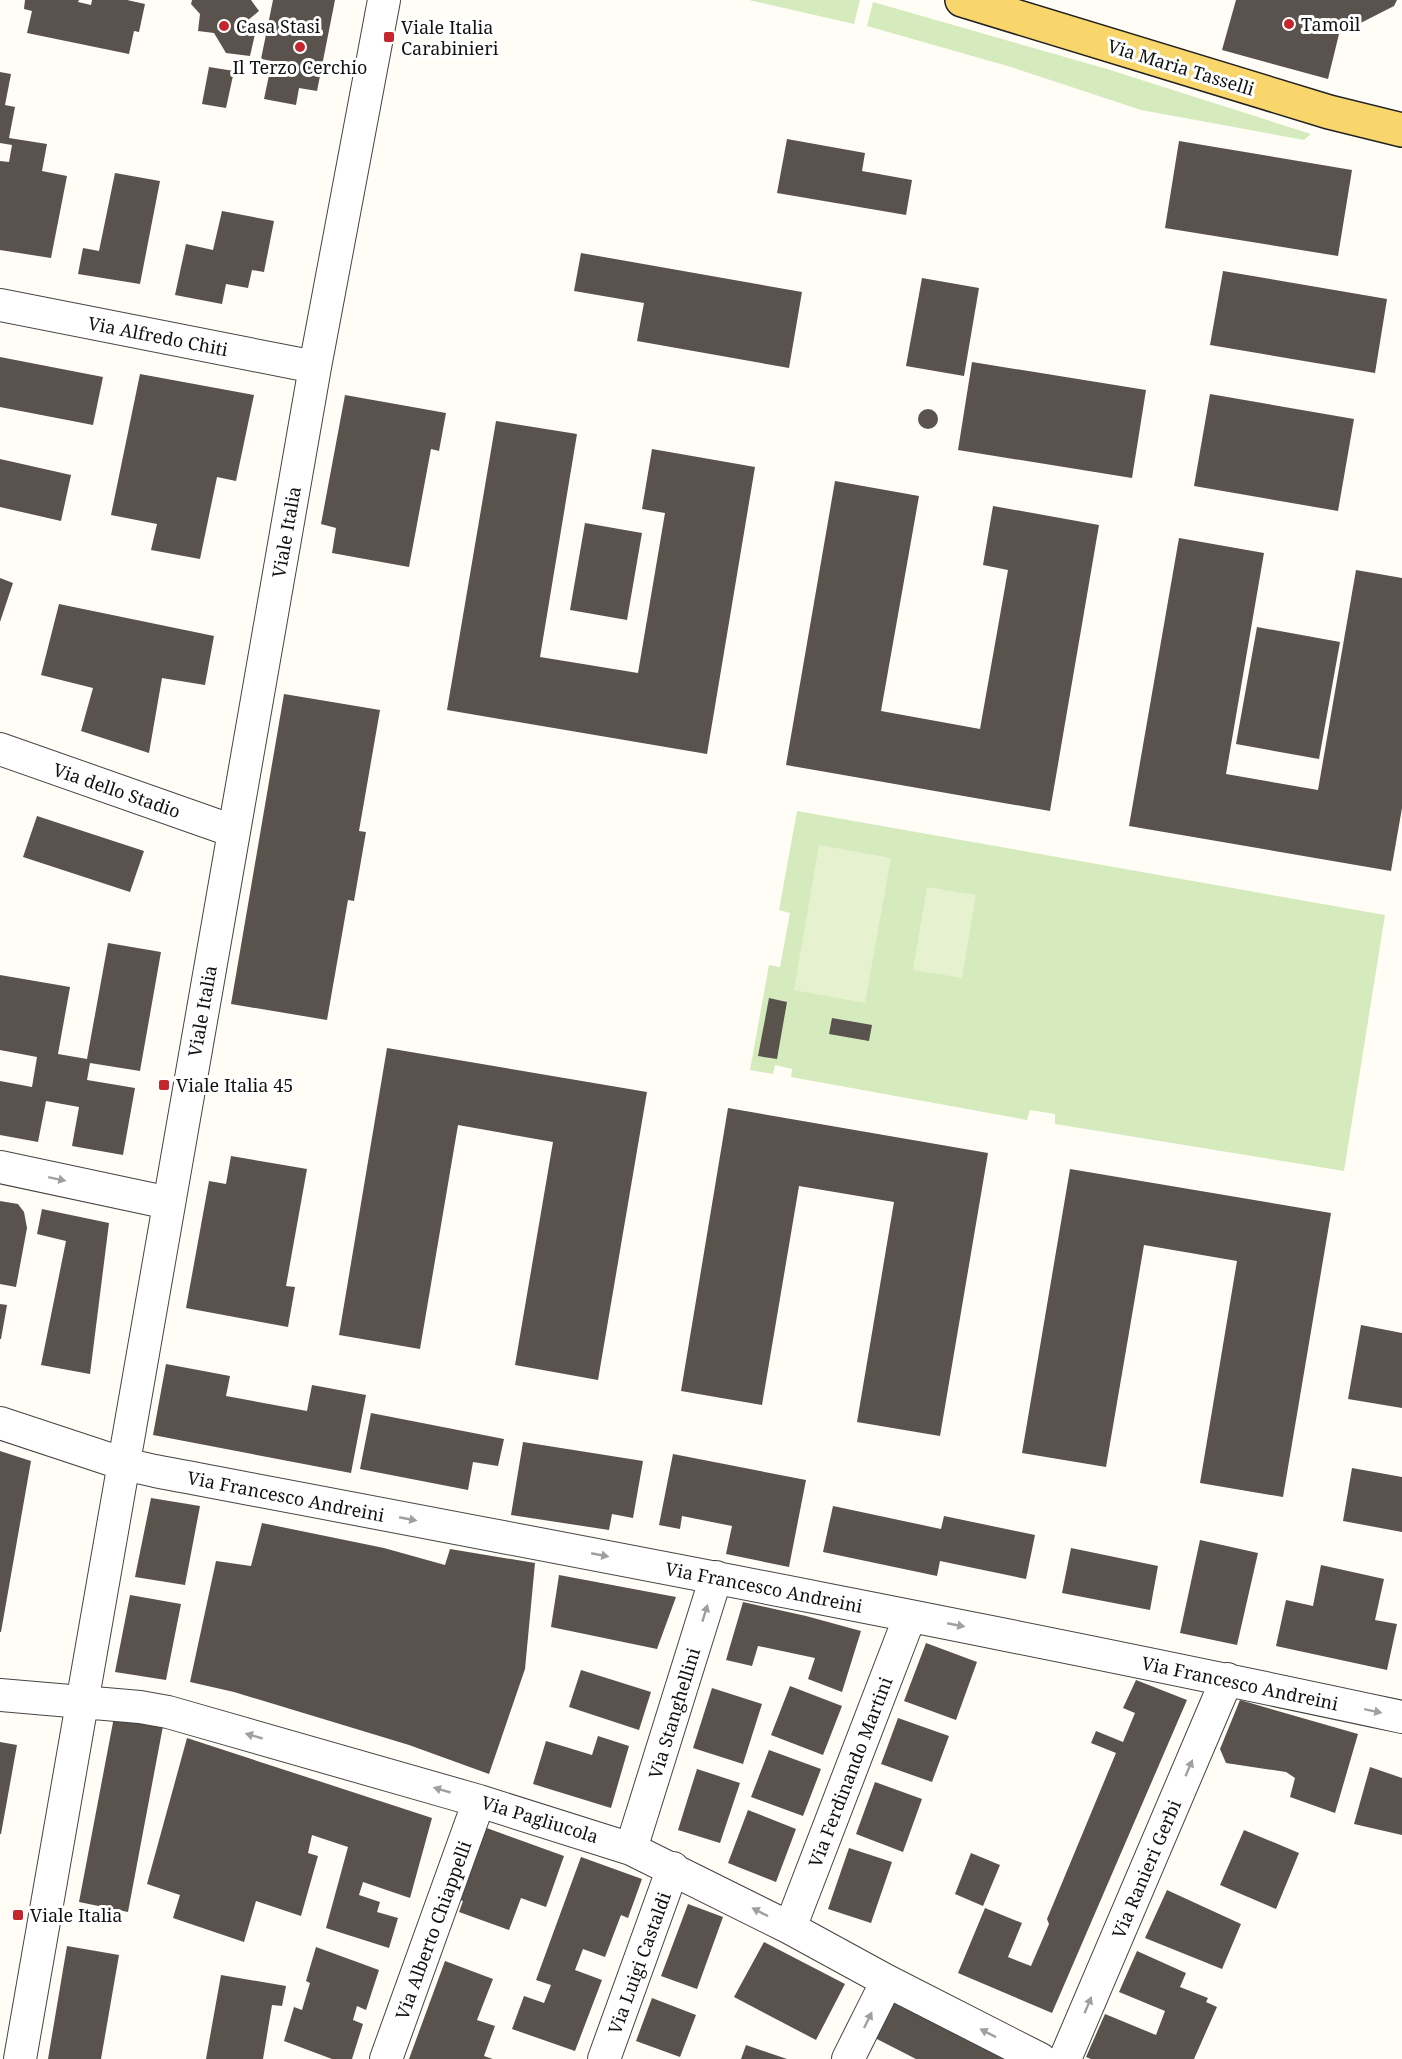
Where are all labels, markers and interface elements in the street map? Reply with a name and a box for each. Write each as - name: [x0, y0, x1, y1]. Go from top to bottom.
- place label: Tamoil: [1301, 12, 1361, 36]
- place label: Casa Stasi: [236, 14, 320, 38]
- place label: Viale Italia Carabinieri: [401, 15, 499, 60]
- marker: Tamoil: [1282, 17, 1296, 31]
- marker: Casa Stasi: [217, 19, 231, 33]
- marker: Viale Italia Carabinieri: [382, 30, 396, 44]
- street label: Via Maria Tasselli: [1105, 33, 1258, 101]
- marker: Il Terzo Cerchio: [293, 40, 307, 54]
- place label: Il Terzo Cerchio: [233, 55, 367, 79]
- street label: Via Alfredo Chiti: [86, 311, 230, 361]
- street label: Viale Italia: [266, 484, 306, 580]
- street label: Via dello Stadio: [50, 757, 184, 823]
- street label: Viale Italia: [182, 963, 222, 1059]
- place label: Viale Italia 45: [176, 1073, 293, 1097]
- marker: Viale Italia 45: [157, 1078, 171, 1092]
- one-way arrow: [48, 1175, 66, 1185]
- street label: Via Francesco Andreini: [185, 1465, 387, 1527]
- one-way arrow: [399, 1515, 418, 1524]
- one-way arrow: [590, 1551, 609, 1560]
- street label: Via Francesco Andreini: [663, 1556, 865, 1618]
- one-way arrow: [701, 1604, 710, 1622]
- one-way arrow: [947, 1621, 966, 1630]
- street label: Via Stanghellini: [643, 1644, 705, 1781]
- street label: Via Francesco Andreini: [1140, 1650, 1341, 1716]
- street label: Via Ferdinando Martini: [803, 1673, 897, 1871]
- one-way arrow: [1364, 1707, 1383, 1716]
- one-way arrow: [245, 1731, 263, 1741]
- one-way arrow: [1184, 1758, 1194, 1776]
- one-way arrow: [433, 1785, 451, 1794]
- street label: Via Pagliucola: [479, 1790, 601, 1848]
- street label: Via Ranieri Gerbi: [1106, 1796, 1186, 1942]
- street label: Via Alberto Chiappelli: [389, 1837, 477, 2023]
- street label: Via Luigi Castaldi: [602, 1888, 676, 2037]
- place label: Viale Italia: [30, 1903, 122, 1927]
- marker: Viale Italia: [11, 1908, 25, 1922]
- one-way arrow: [751, 1908, 768, 1917]
- one-way arrow: [1083, 1996, 1093, 2014]
- one-way arrow: [863, 2012, 872, 2029]
- one-way arrow: [979, 2028, 997, 2038]

